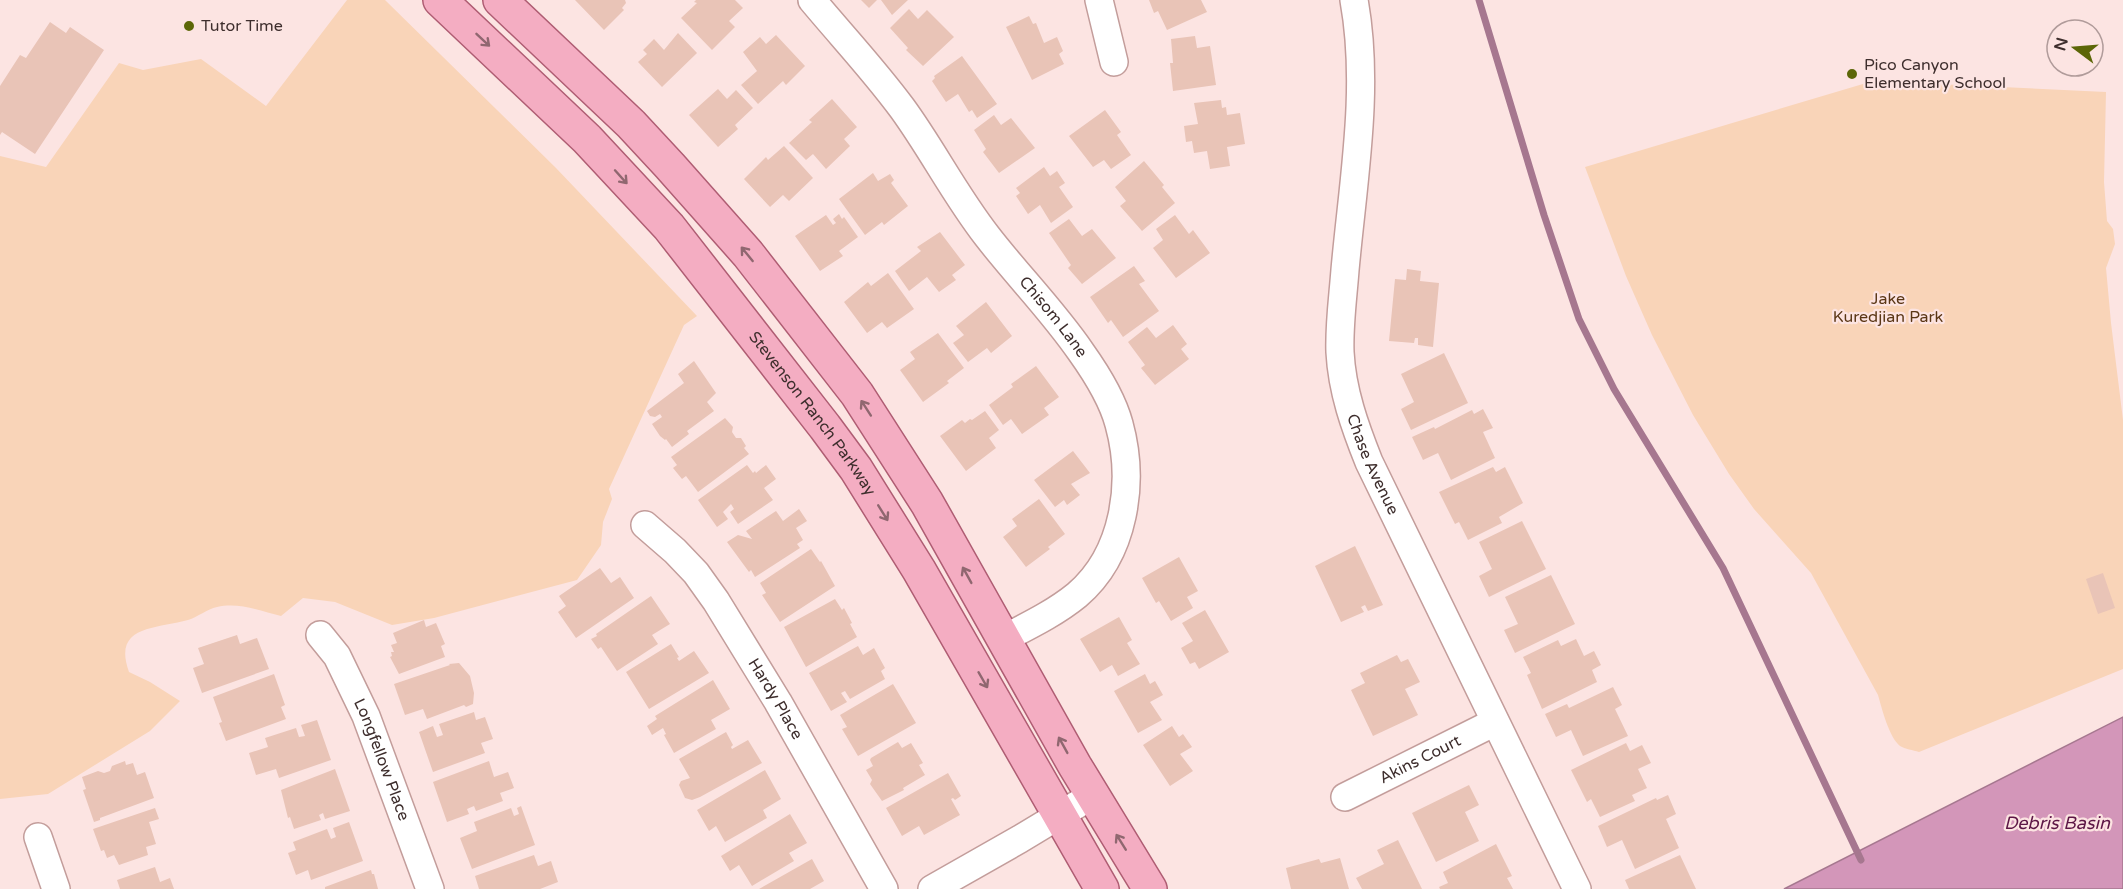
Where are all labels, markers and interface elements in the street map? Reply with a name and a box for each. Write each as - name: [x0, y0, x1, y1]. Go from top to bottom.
- place label: Tutor Time: [201, 16, 283, 36]
- north arrow: [2045, 18, 2105, 78]
- marker: Tutor Time: [182, 19, 196, 33]
- one-way arrow: [476, 33, 491, 47]
- text: N: [2050, 35, 2073, 53]
- place label: Pico Canyon Elementary School: [1864, 55, 2006, 93]
- marker: Pico Canyon Elementary School: [1845, 67, 1859, 81]
- one-way arrow: [614, 169, 628, 184]
- one-way arrow: [740, 247, 754, 262]
- street label: Chisom Lane: [1015, 272, 1092, 361]
- park label: Jake Kuredjian Park: [1833, 289, 1944, 327]
- street label: Stevenson Ranch Parkway: [744, 328, 880, 500]
- one-way arrow: [860, 400, 872, 417]
- street label: Chase Avenue: [1342, 411, 1403, 518]
- one-way arrow: [877, 504, 889, 520]
- one-way arrow: [961, 567, 973, 584]
- street label: Hardy Place: [744, 655, 807, 743]
- one-way arrow: [977, 671, 989, 688]
- street label: Longfellow Place: [349, 695, 414, 823]
- street label: Akins Court: [1376, 731, 1464, 788]
- one-way arrow: [1057, 737, 1069, 754]
- water label: Debris Basin: [2004, 812, 2111, 834]
- one-way arrow: [1115, 834, 1127, 851]

